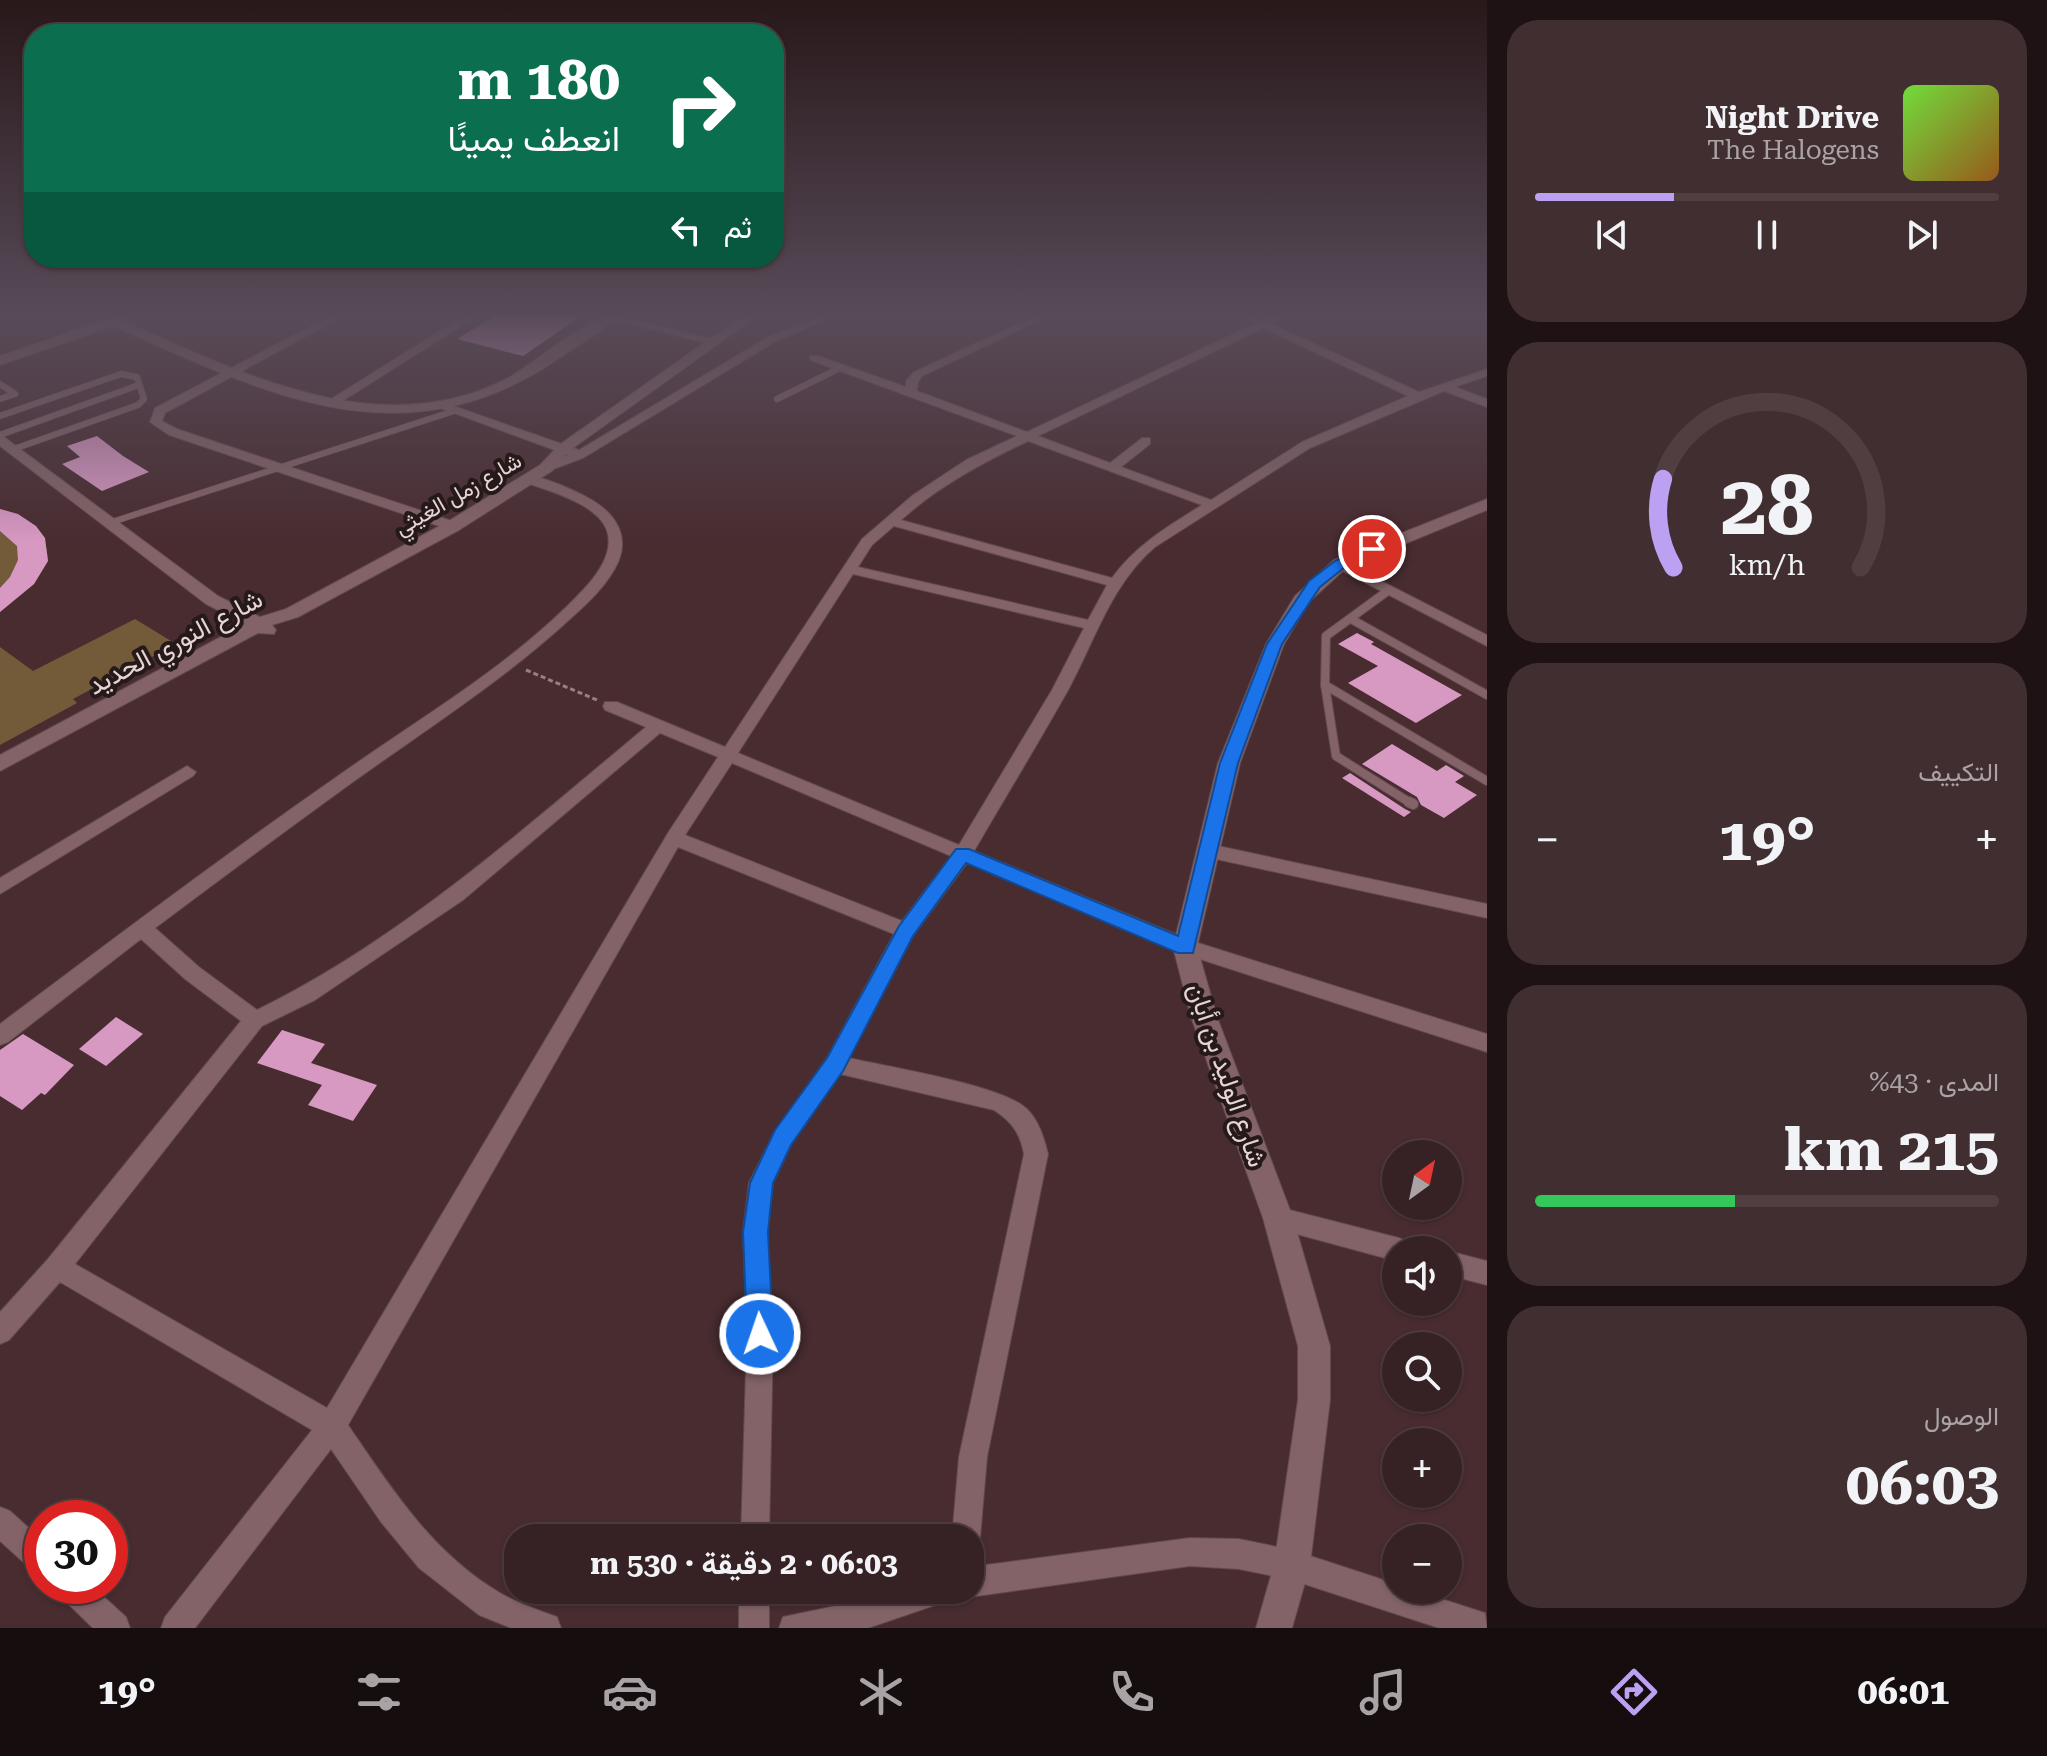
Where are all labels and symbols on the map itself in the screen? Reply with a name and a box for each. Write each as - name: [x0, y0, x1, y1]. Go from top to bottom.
- street label: شارع زمل الغيثي: [390, 448, 529, 545]
- pin: [1338, 515, 1406, 583]
- street label: شارع النوري الحديد: [83, 583, 270, 706]
- street label: شارع الوليد بن أبان: [1179, 979, 1273, 1172]
- north arrow: [1382, 1140, 1462, 1220]
- position arrow: [718, 1292, 802, 1376]
- speed limit sign: 30: [24, 1500, 128, 1604]

